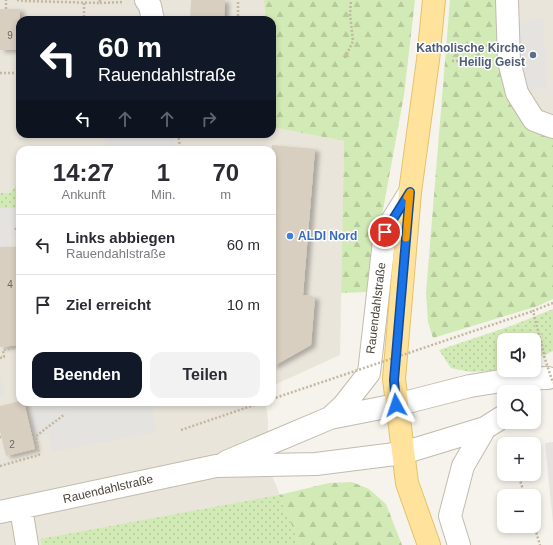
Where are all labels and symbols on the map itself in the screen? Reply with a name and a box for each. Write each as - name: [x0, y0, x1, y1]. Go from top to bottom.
- house number: 9: [7, 30, 13, 41]
- place label: Katholische Kirche Heilig Geist: [416, 41, 525, 69]
- marker: Katholische Kirche Heilig Geist: [528, 50, 538, 60]
- pin: [368, 215, 402, 249]
- place label: ALDI Nord: [298, 229, 357, 243]
- marker: ALDI Nord: [285, 231, 295, 241]
- street label: Rauendahlstraße: [363, 261, 389, 355]
- house number: 4: [7, 279, 13, 290]
- position arrow: [375, 384, 417, 426]
- house number: 2: [9, 439, 15, 450]
- street label: Rauendahlstraße: [62, 472, 155, 506]

